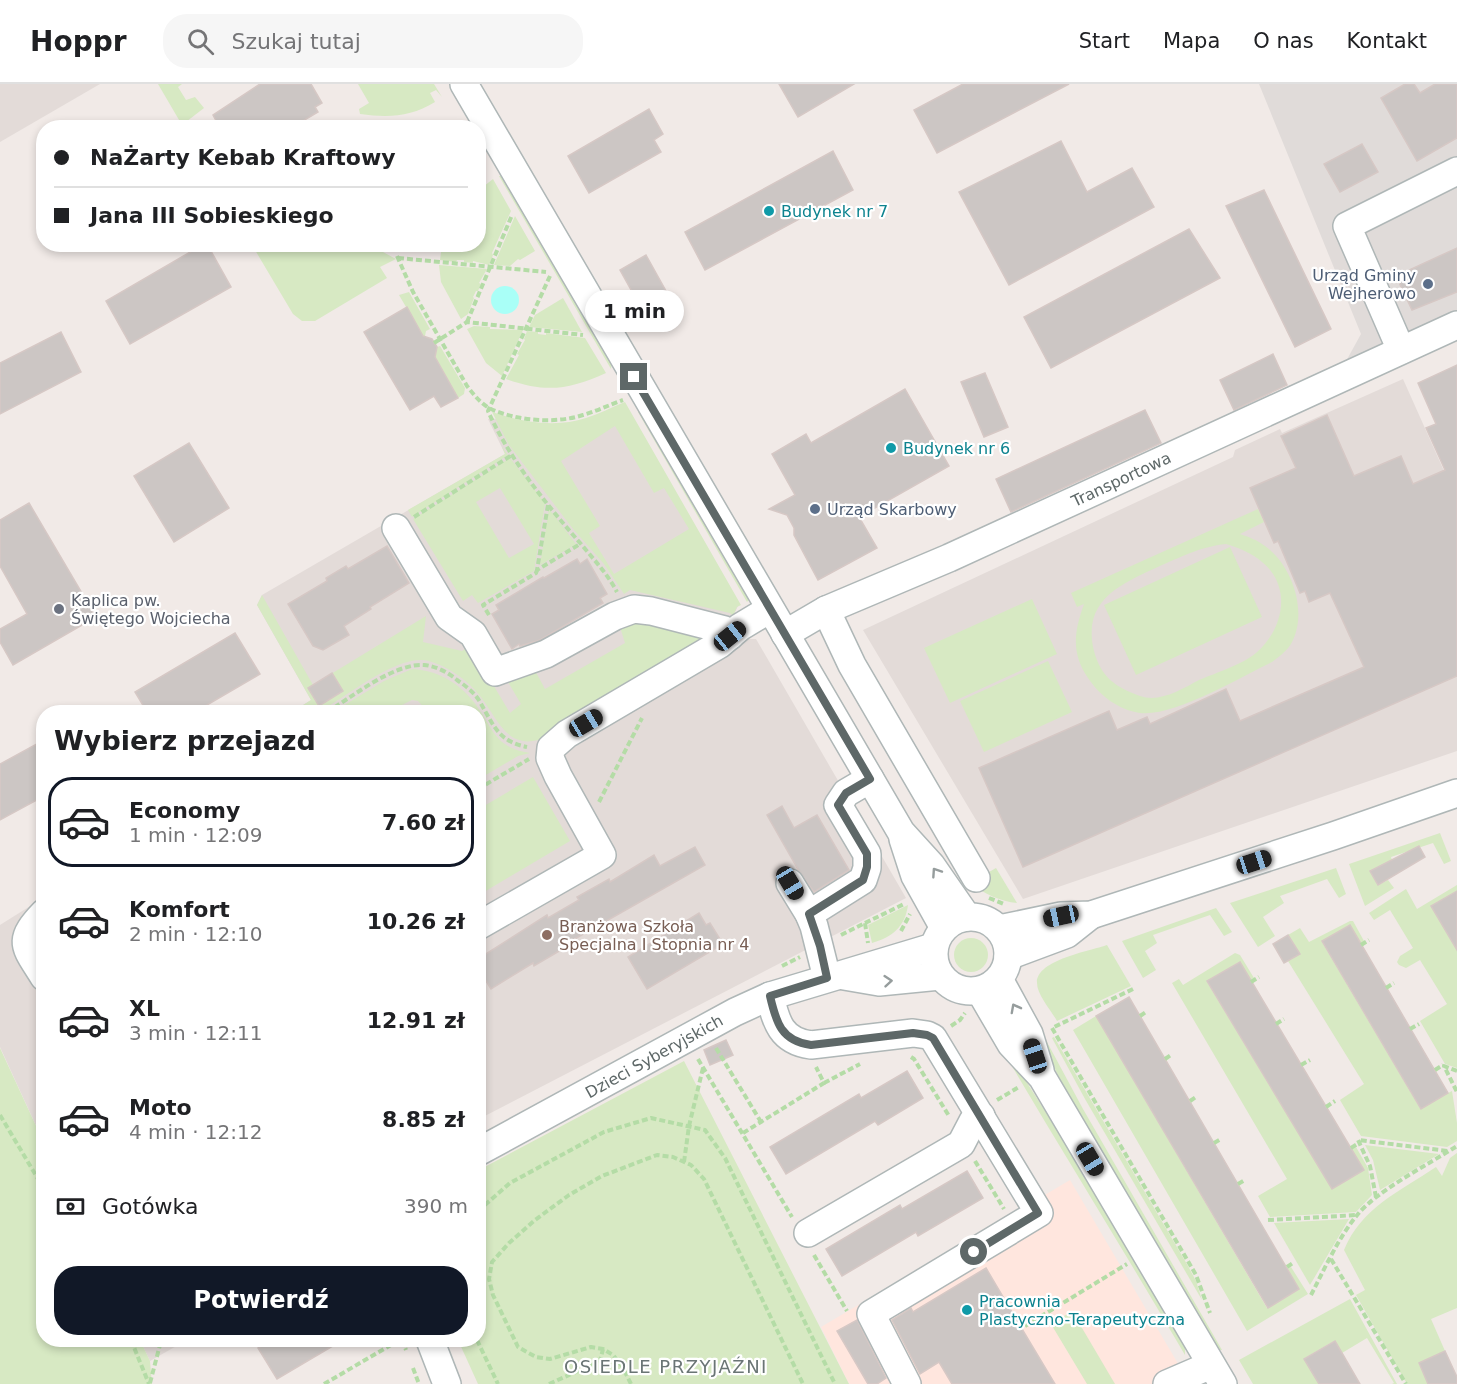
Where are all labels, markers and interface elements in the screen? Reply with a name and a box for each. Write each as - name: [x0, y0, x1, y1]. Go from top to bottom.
- search box: [163, 14, 583, 68]
- text: Hoppr: [30, 25, 127, 58]
- icon: search: [184, 25, 217, 58]
- text: Szukaj tutaj: [232, 29, 361, 54]
- text: Start: [1079, 29, 1130, 53]
- text: Mapa: [1163, 29, 1220, 53]
- text: O nas: [1253, 29, 1314, 53]
- text: Kontakt: [1347, 29, 1427, 53]
- text: NaŻarty Kebab Kraftowy: [90, 145, 396, 170]
- place label: Budynek nr 7: [781, 202, 888, 221]
- text: Jana III Sobieskiego: [90, 203, 334, 228]
- marker: Budynek nr 7: [762, 204, 776, 218]
- place label: Urząd Gminy Wejherowo: [1312, 266, 1416, 303]
- marker: Urząd Gminy Wejherowo: [1421, 277, 1435, 291]
- callout: 1 min: [584, 290, 684, 332]
- text: 1 min: [603, 299, 666, 323]
- route end: [620, 363, 647, 390]
- place label: Budynek nr 6: [903, 439, 1010, 458]
- marker: Budynek nr 6: [884, 441, 898, 455]
- street label: Transportowa: [1067, 448, 1174, 511]
- place label: Urząd Skarbowy: [827, 500, 957, 519]
- marker: Urząd Skarbowy: [808, 502, 822, 516]
- place label: Kaplica pw. Świętego Wojciecha: [71, 591, 231, 628]
- marker: Kaplica pw. Świętego Wojciecha: [52, 602, 66, 616]
- car: [710, 618, 750, 654]
- car: [566, 706, 606, 740]
- text: Wybierz przejazd: [54, 725, 316, 756]
- icon: car: [57, 795, 111, 849]
- text: Economy: [129, 798, 240, 823]
- text: 7.60 zł: [382, 810, 465, 835]
- text: 1 min · 12:09: [129, 823, 263, 847]
- car: [1234, 848, 1274, 876]
- car: [773, 863, 807, 903]
- one-way arrow: [932, 868, 943, 879]
- icon: car: [57, 894, 111, 948]
- text: Komfort: [129, 897, 230, 922]
- car: [1042, 903, 1080, 929]
- text: 10.26 zł: [367, 909, 465, 934]
- place label: Branżowa Szkoła Specjalna I Stopnia nr 4: [559, 917, 749, 954]
- text: 2 min · 12:10: [129, 922, 263, 946]
- marker: Branżowa Szkoła Specjalna I Stopnia nr 4: [540, 928, 554, 942]
- one-way arrow: [884, 975, 893, 988]
- icon: car: [57, 993, 111, 1047]
- text: XL: [129, 996, 160, 1021]
- one-way arrow: [1011, 1004, 1022, 1014]
- text: 12.91 zł: [367, 1008, 465, 1033]
- street label: Dzieci Syberyjskich: [582, 1011, 726, 1102]
- text: 3 min · 12:11: [129, 1021, 263, 1045]
- car: [1021, 1036, 1049, 1076]
- icon: car: [57, 1092, 111, 1146]
- text: Moto: [129, 1095, 192, 1120]
- text: 8.85 zł: [382, 1107, 465, 1132]
- text: 4 min · 12:12: [129, 1120, 263, 1144]
- car: [1073, 1139, 1107, 1179]
- icon: cash: [54, 1190, 87, 1223]
- text: Gotówka: [102, 1194, 198, 1219]
- text: 390 m: [404, 1194, 468, 1218]
- route start: [960, 1238, 987, 1265]
- button: Potwierdź: [54, 1266, 468, 1335]
- place label: Pracownia Plastyczno-Terapeutyczna: [979, 1292, 1185, 1329]
- marker: Pracownia Plastyczno-Terapeutyczna: [960, 1303, 974, 1317]
- district label: OSIEDLE PRZYJAŹNI: [564, 1356, 768, 1377]

